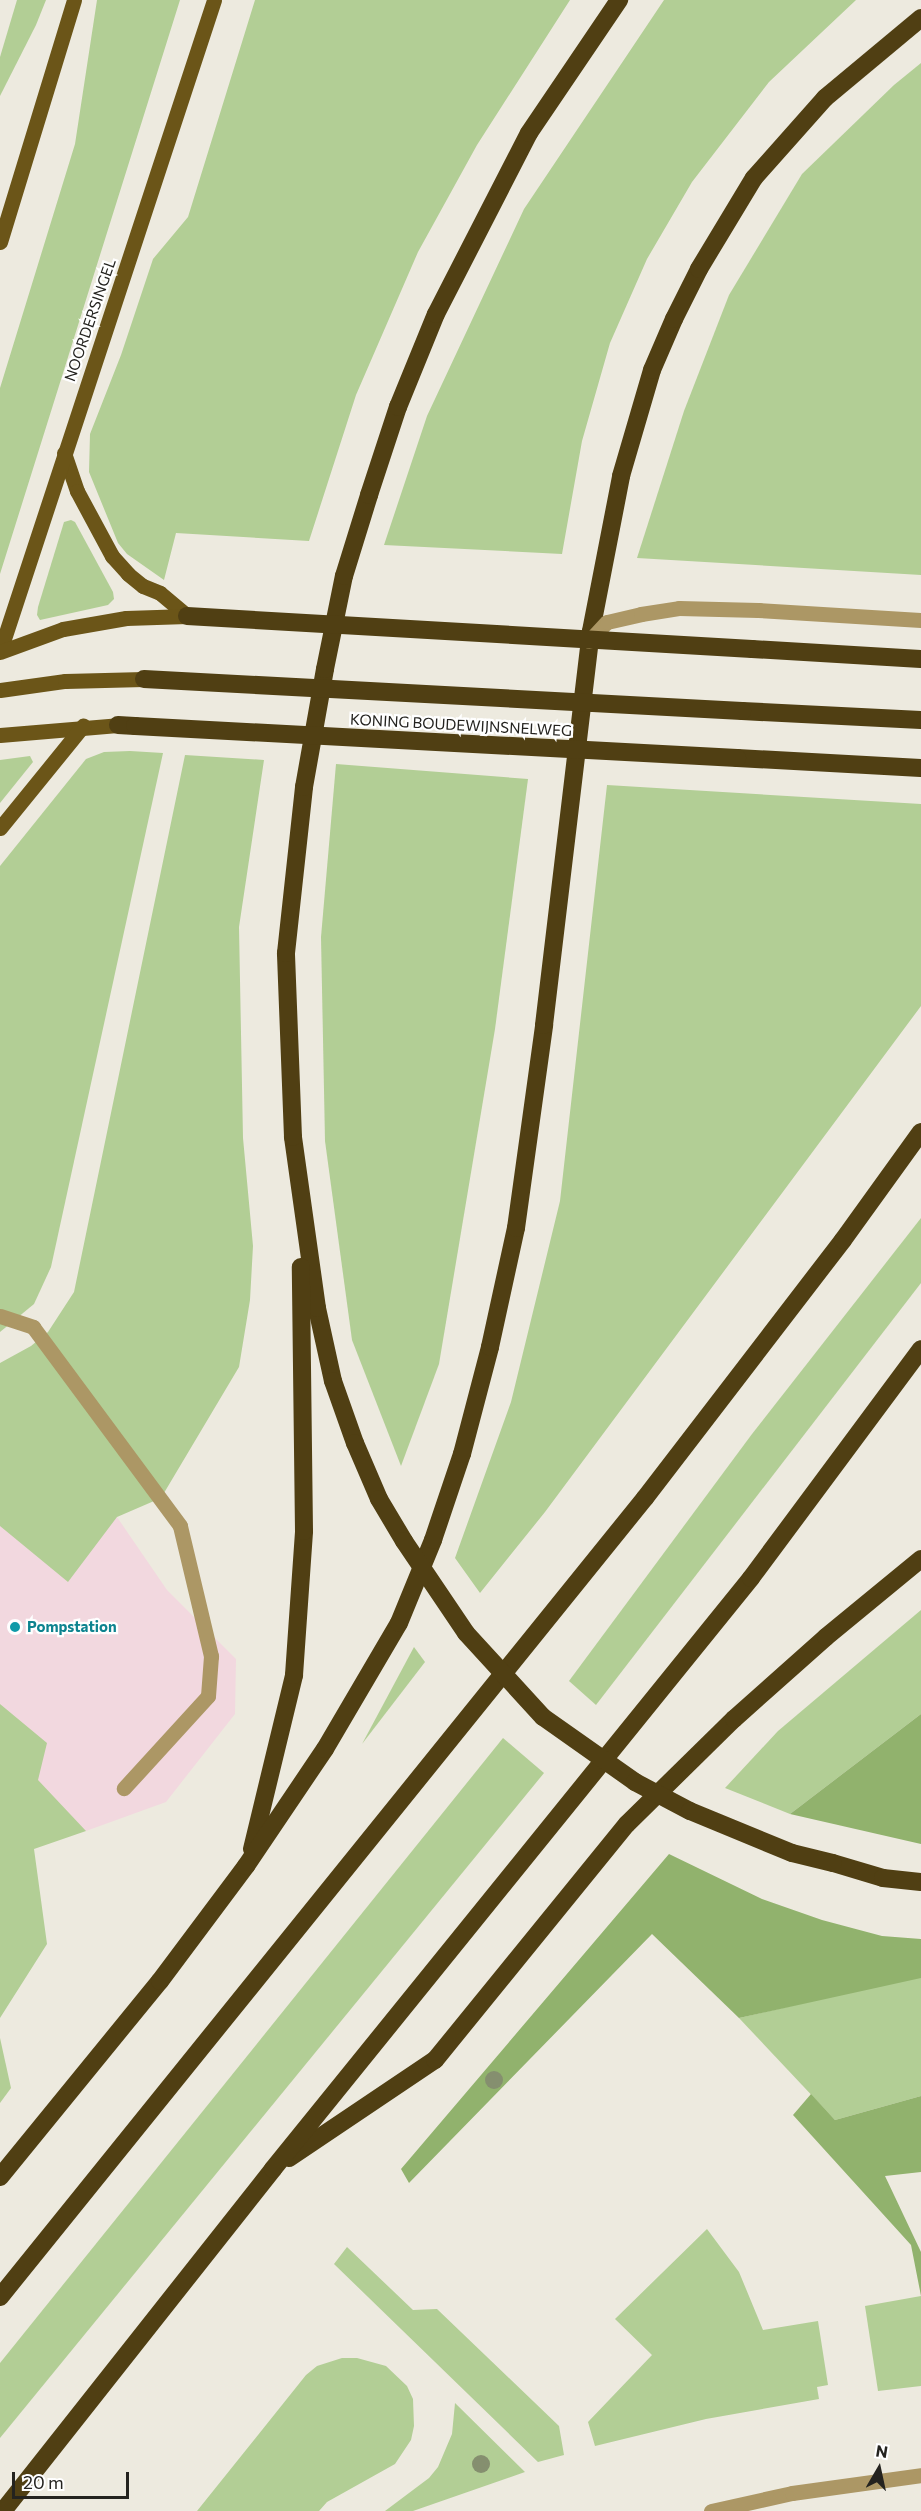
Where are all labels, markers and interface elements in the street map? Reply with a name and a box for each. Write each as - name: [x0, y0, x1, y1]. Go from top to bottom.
- street label: NOORDERSINGEL: [61, 256, 119, 384]
- street label: KONING BOUDEWIJNSNELWEG: [350, 710, 572, 740]
- place label: Pompstation: [27, 1618, 117, 1636]
- marker: Pompstation: [8, 1620, 22, 1634]
- north arrow: [849, 2439, 909, 2499]
- text: N: [874, 2440, 889, 2461]
- scale bar: [15, 2460, 132, 2498]
- text: 20 m: [23, 2471, 64, 2493]

